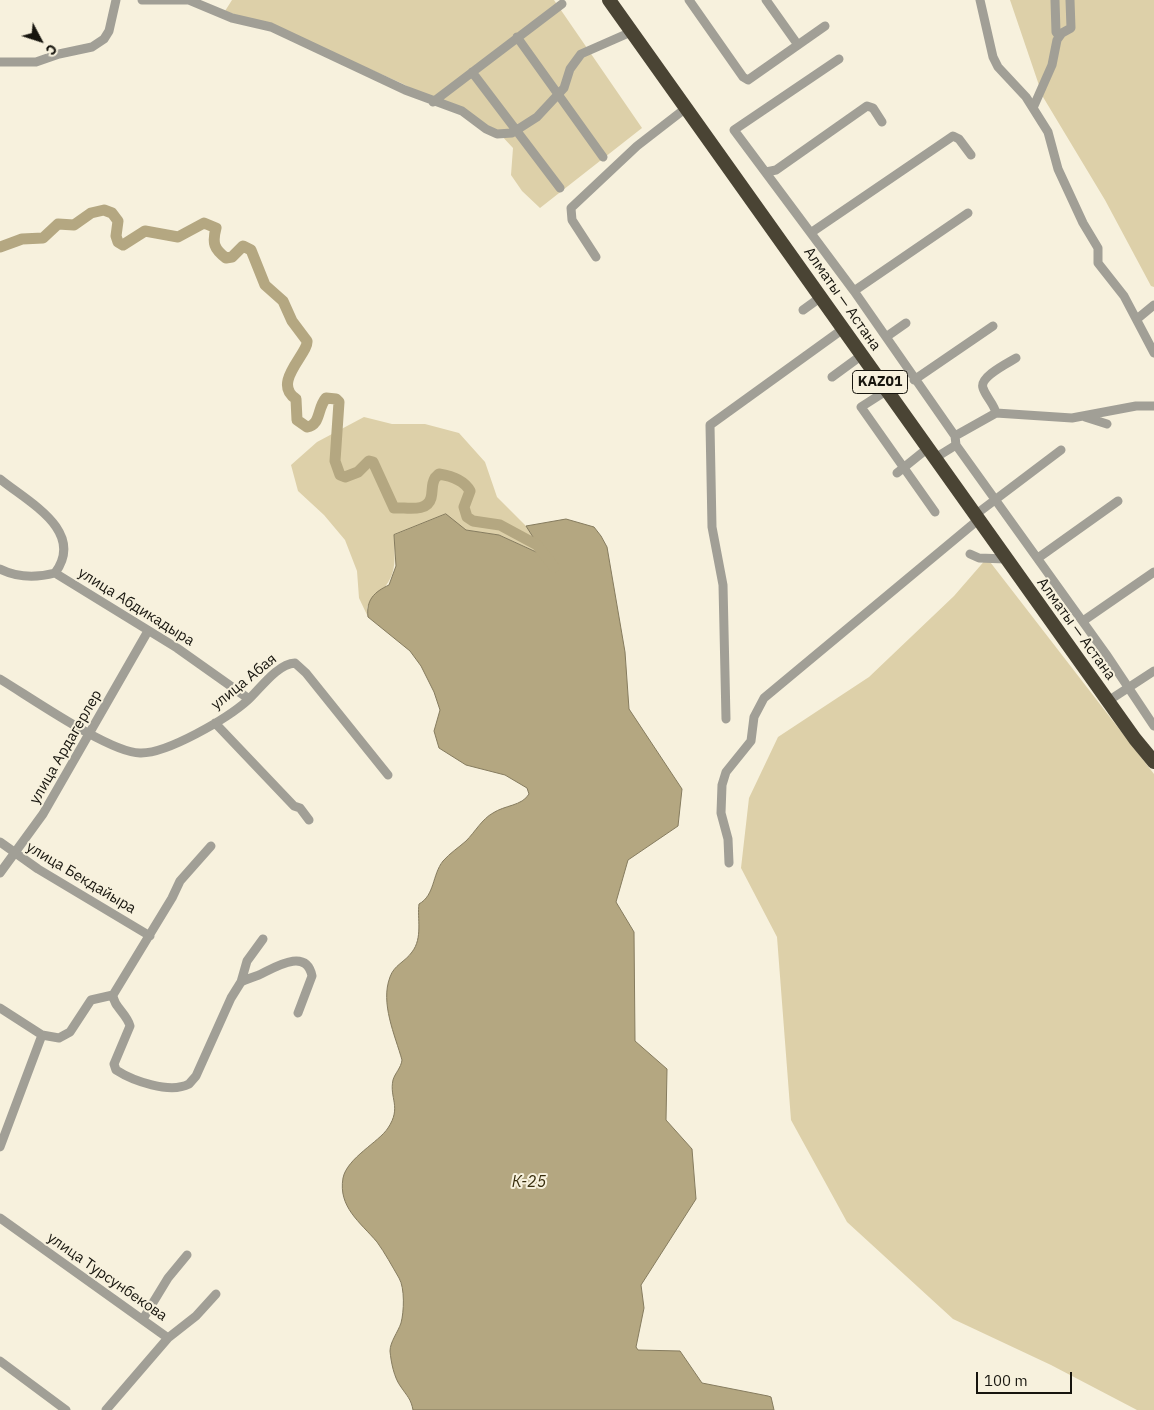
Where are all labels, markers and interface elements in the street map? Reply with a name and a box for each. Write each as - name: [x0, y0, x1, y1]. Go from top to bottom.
- north arrow: [15, 15, 65, 65]
- text: С: [42, 40, 61, 59]
- street label: Алматы — Астана: [800, 244, 884, 354]
- road number: KАZ01: [852, 371, 908, 394]
- street label: улица Абдикадыра: [74, 564, 198, 650]
- street label: Алматы — Астана: [1033, 574, 1119, 684]
- street label: улица Абая: [208, 650, 280, 714]
- street label: улица Ардагерлер: [26, 687, 106, 807]
- street label: улица Бекдайыра: [23, 838, 139, 918]
- water label: К-25: [512, 1172, 546, 1192]
- street label: улица Турсунбекова: [43, 1229, 171, 1325]
- scale bar: [979, 1362, 1075, 1394]
- text: 100 m: [984, 1371, 1028, 1390]

